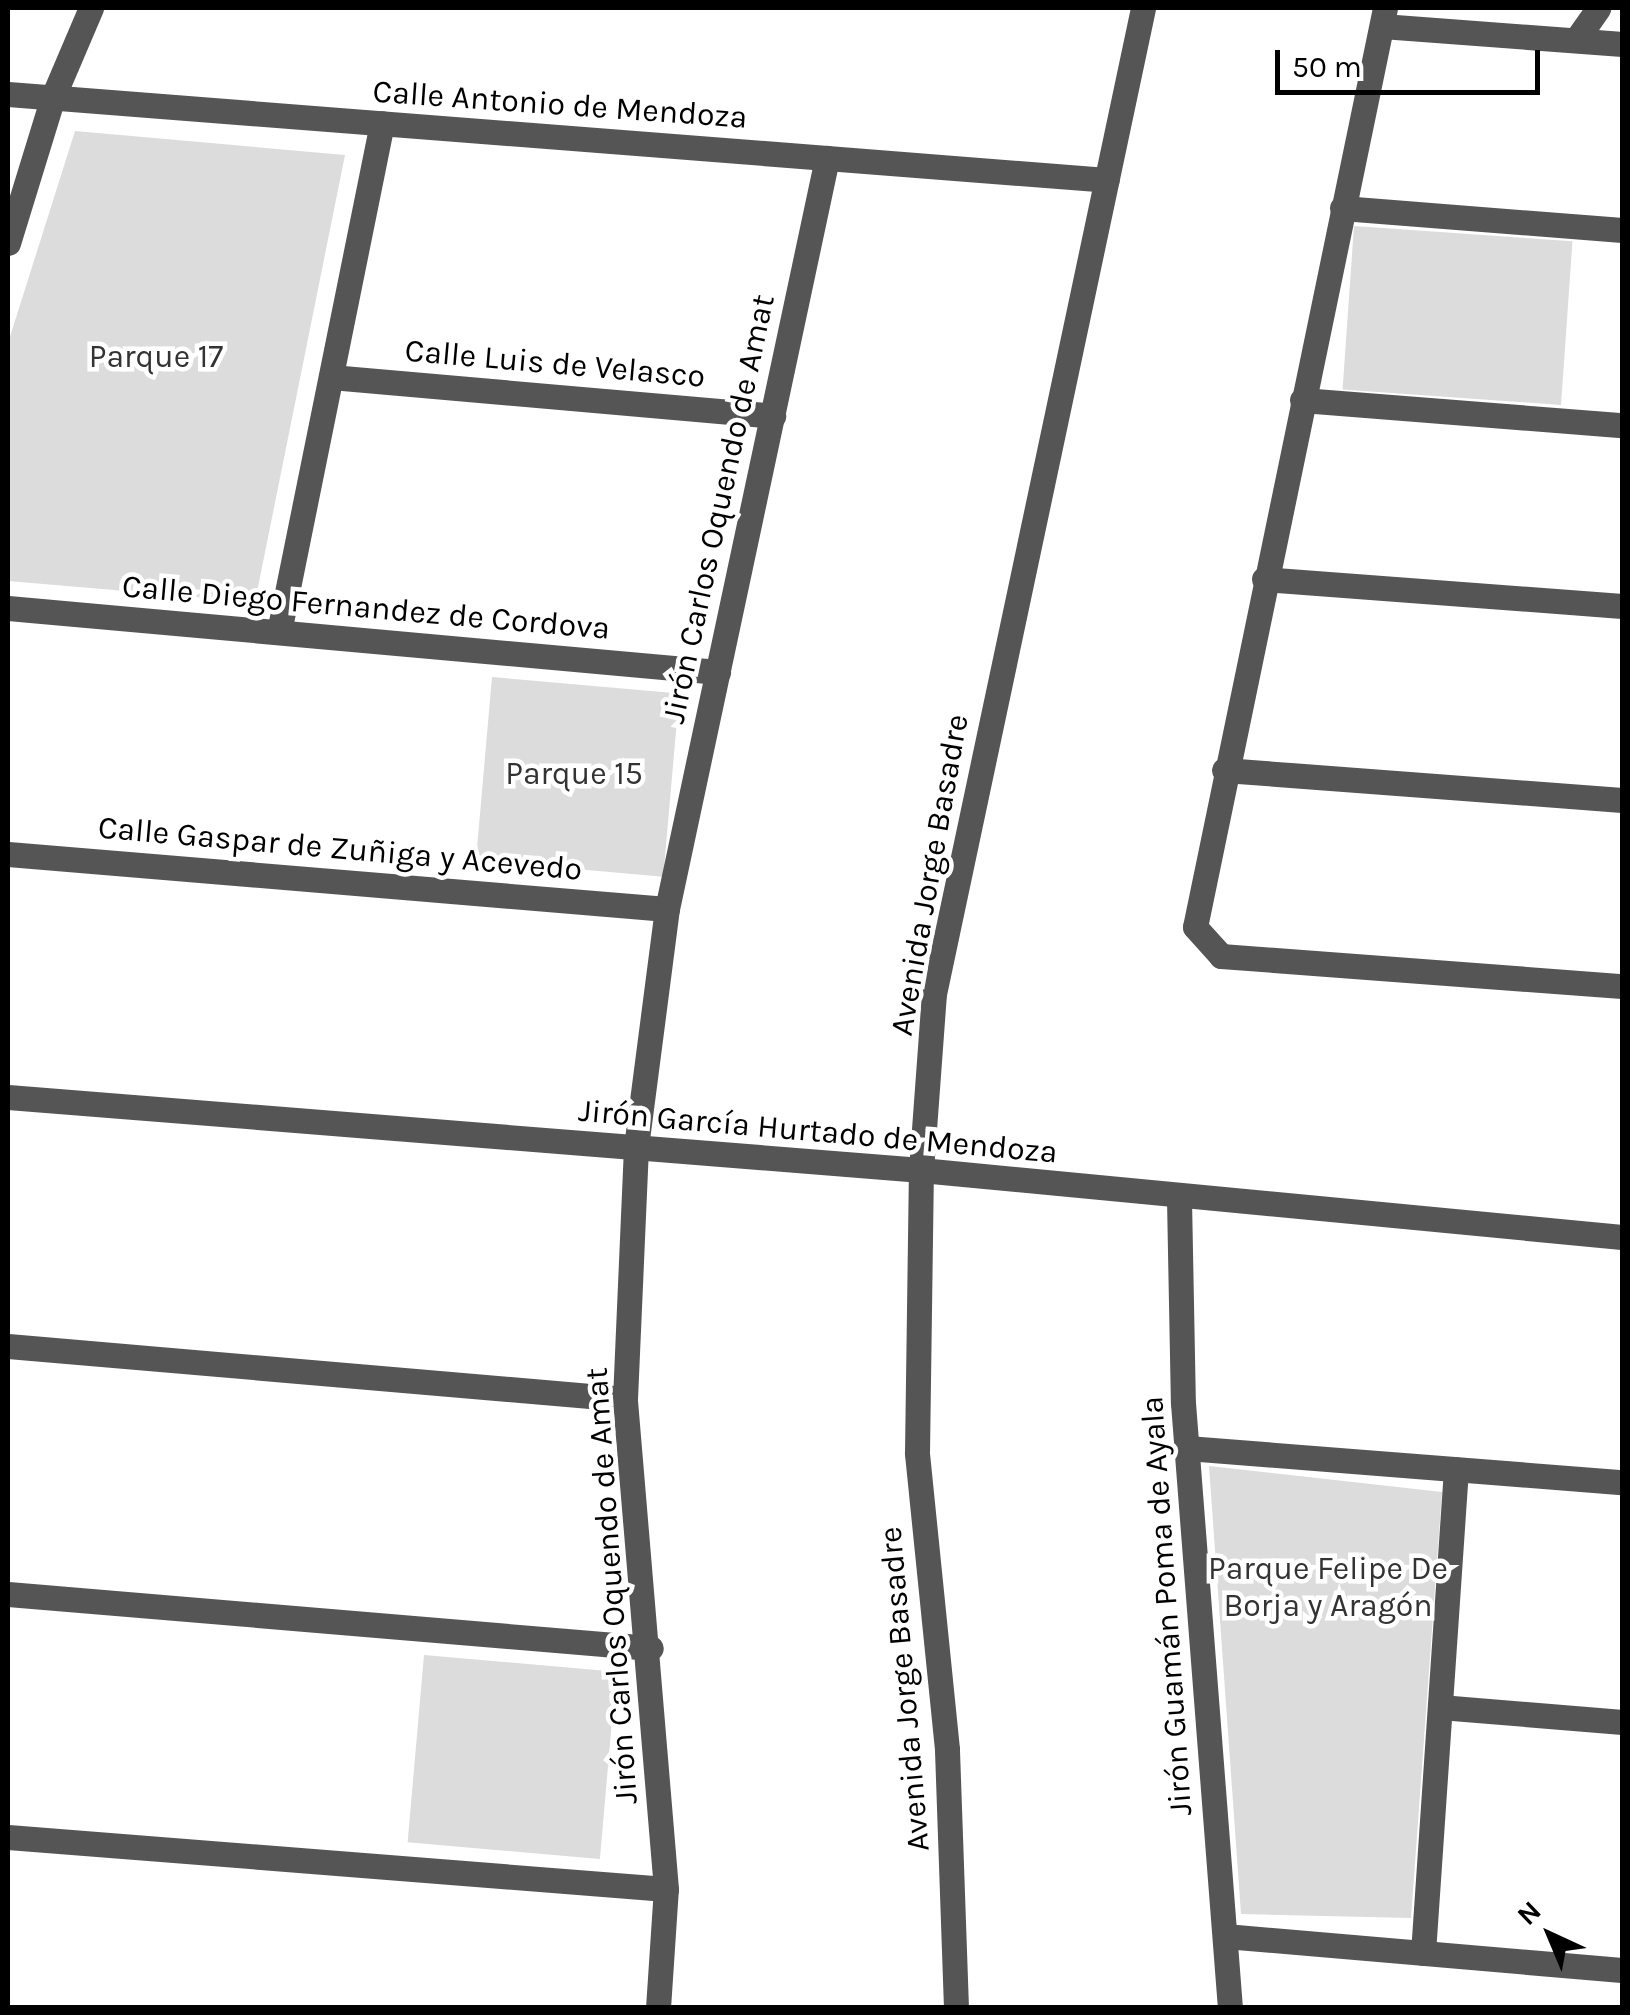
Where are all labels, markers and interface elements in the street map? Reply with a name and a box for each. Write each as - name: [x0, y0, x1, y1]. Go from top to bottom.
- scale bar: [1280, 30, 1545, 92]
- text: 50 m: [1292, 49, 1362, 85]
- street label: Calle Antonio de Mendoza: [371, 73, 749, 137]
- street label: Jirón Carlos Oquendo de Amat: [655, 291, 783, 727]
- street label: Calle Luis de Velasco: [403, 332, 707, 396]
- park label: Parque 17: [89, 338, 223, 376]
- street label: Calle Diego Fernandez de Cordova: [120, 568, 612, 648]
- street label: Avenida Jorge Basadre: [883, 711, 977, 1039]
- park label: Parque 15: [505, 755, 643, 793]
- street label: Calle Gaspar de Zuñiga y Acevedo: [96, 809, 584, 889]
- street label: Jirón García Hurtado de Mendoza: [577, 1092, 1059, 1172]
- street label: Jirón Carlos Oquendo de Amat: [578, 1366, 646, 1806]
- street label: Jirón Guamán Poma de Ayala: [1133, 1395, 1201, 1817]
- street label: Avenida Jorge Basadre: [872, 1525, 938, 1853]
- park label: Parque Felipe De Borja y Aragón: [1208, 1551, 1448, 1626]
- north arrow: [1500, 1885, 1600, 1985]
- text: N: [1510, 1894, 1547, 1932]

